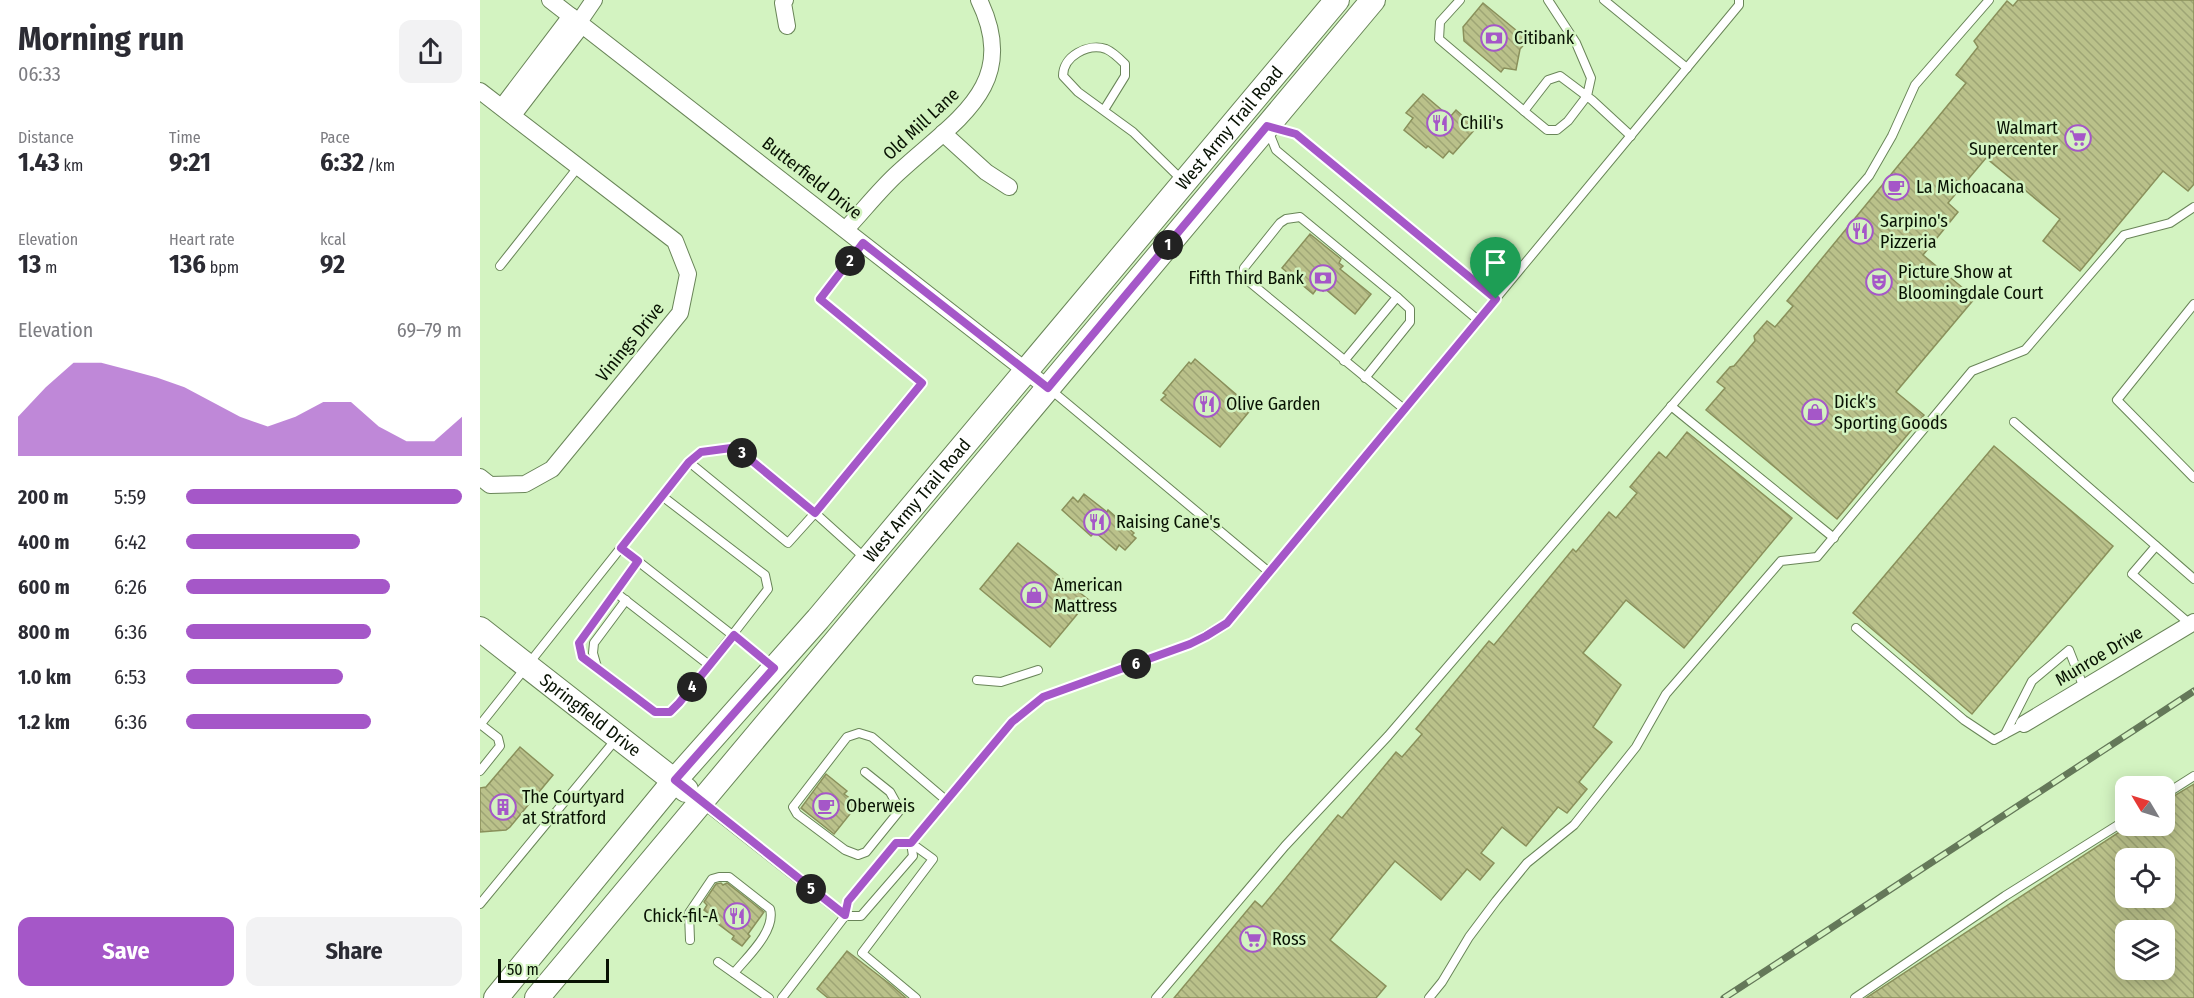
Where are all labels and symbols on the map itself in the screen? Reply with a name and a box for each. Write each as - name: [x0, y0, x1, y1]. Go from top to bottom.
- bank icon: Citibank: [1479, 23, 1509, 53]
- place label: Citibank: [1514, 27, 1575, 49]
- street label: West Army Trail Road: [1171, 62, 1288, 195]
- street label: Old Mill Lane: [878, 83, 964, 165]
- restaurant icon: Chili's: [1425, 108, 1455, 138]
- place label: Chili's: [1460, 112, 1504, 134]
- place label: Walmart Supercenter: [1969, 117, 2059, 160]
- supermarket icon: Walmart Supercenter: [2063, 123, 2093, 153]
- street label: Butterfield Drive: [758, 132, 866, 224]
- cafe icon: La Michoacana: [1881, 172, 1911, 202]
- place label: La Michoacana: [1916, 176, 2024, 198]
- place label: Sarpino's Pizzeria: [1880, 210, 1948, 253]
- restaurant icon: Sarpino's Pizzeria: [1845, 216, 1875, 246]
- pin: 1: [1153, 230, 1183, 260]
- pin: [1470, 237, 1521, 299]
- pin: 2: [835, 246, 865, 276]
- place label: Picture Show at Bloomingdale Court: [1898, 261, 2043, 304]
- bank icon: Fifth Third Bank: [1308, 263, 1338, 293]
- place label: Fifth Third Bank: [1188, 267, 1305, 289]
- theatre icon: Picture Show at Bloomingdale Court: [1864, 267, 1894, 297]
- street label: Vinings Drive: [591, 298, 669, 386]
- restaurant icon: Olive Garden: [1192, 389, 1222, 419]
- place label: Dick's Sporting Goods: [1834, 391, 1948, 434]
- place label: Olive Garden: [1226, 393, 1321, 415]
- shop icon: Dick's Sporting Goods: [1800, 397, 1830, 427]
- street label: West Army Trail Road: [859, 434, 976, 567]
- pin: 3: [727, 438, 757, 468]
- restaurant icon: Raising Cane's: [1082, 507, 1112, 537]
- place label: Raising Cane's: [1116, 511, 1221, 533]
- place label: American Mattress: [1054, 574, 1123, 617]
- shop icon: American Mattress: [1019, 580, 1049, 610]
- street label: Munroe Drive: [2051, 621, 2147, 691]
- pin: 6: [1121, 649, 1151, 679]
- street label: Springfield Drive: [535, 669, 645, 762]
- pin: 4: [677, 672, 707, 702]
- north arrow: [2115, 776, 2175, 836]
- place label: The Courtyard at Stratford: [522, 786, 625, 829]
- cafe icon: Oberweis: [811, 791, 841, 821]
- building icon: The Courtyard at Stratford: [488, 792, 518, 822]
- place label: Oberweis: [846, 795, 915, 817]
- pin: 5: [796, 874, 826, 904]
- restaurant icon: Chick-fil-A: [722, 901, 752, 931]
- place label: Chick-fil-A: [643, 905, 719, 927]
- supermarket icon: Ross: [1238, 924, 1268, 954]
- place label: Ross: [1272, 928, 1307, 950]
- scale bar: [498, 956, 609, 984]

